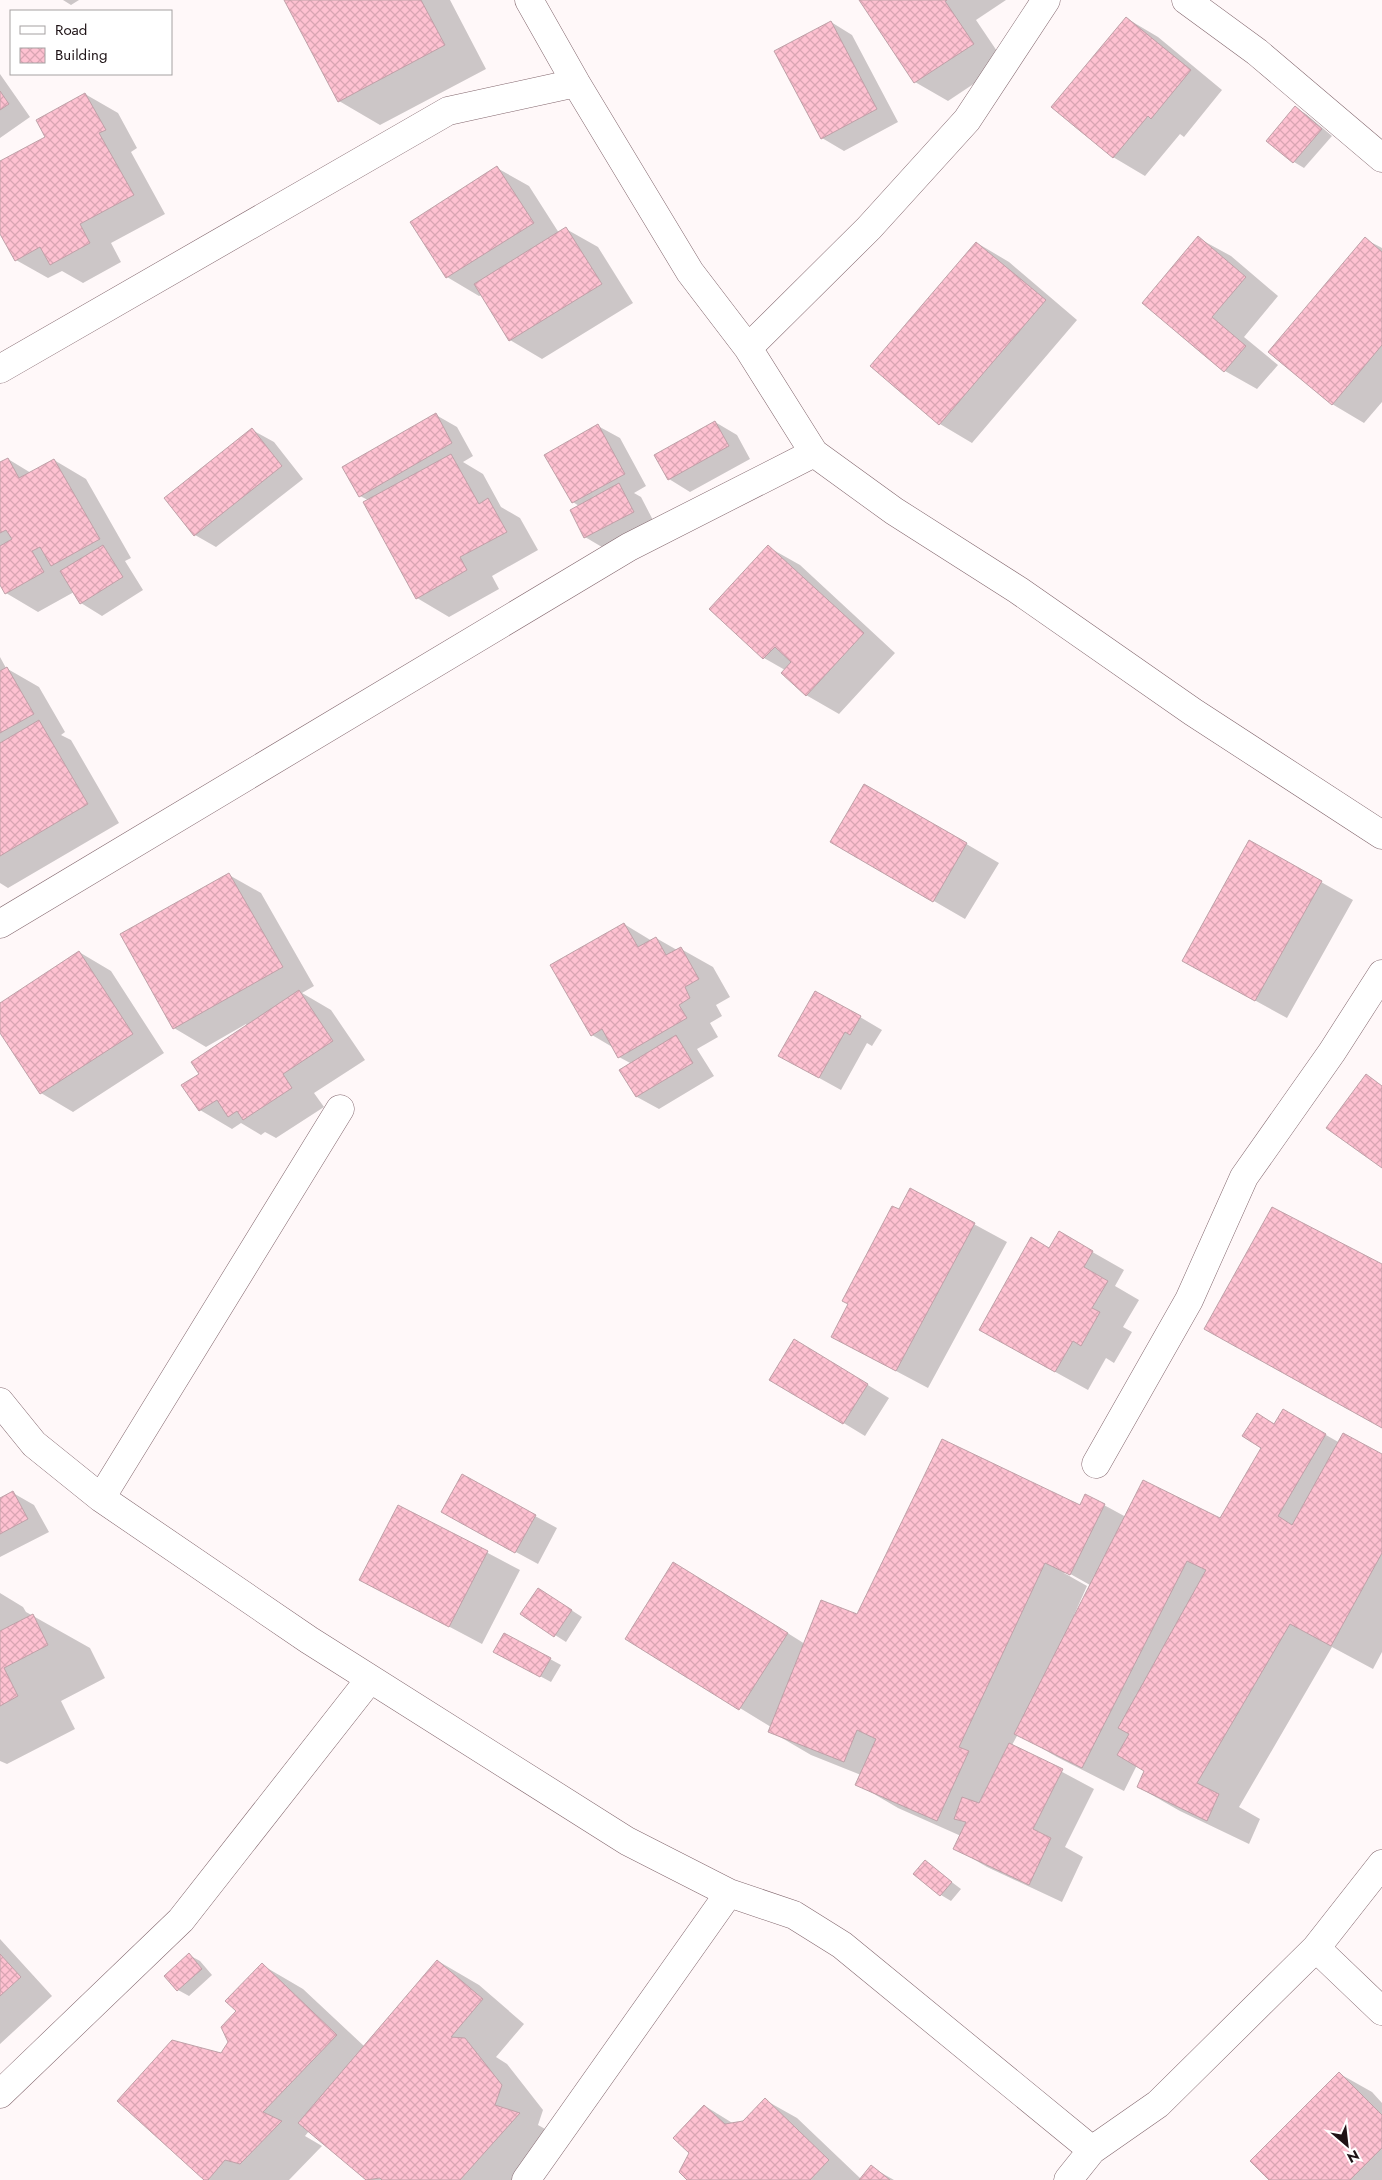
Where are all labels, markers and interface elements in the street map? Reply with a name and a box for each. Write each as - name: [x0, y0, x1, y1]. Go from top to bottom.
- legend: [10, 10, 172, 75]
- text: Road: [55, 19, 87, 41]
- text: Building: [55, 44, 107, 66]
- north arrow: [1322, 2120, 1372, 2170]
- text: N: [1343, 2145, 1363, 2168]

